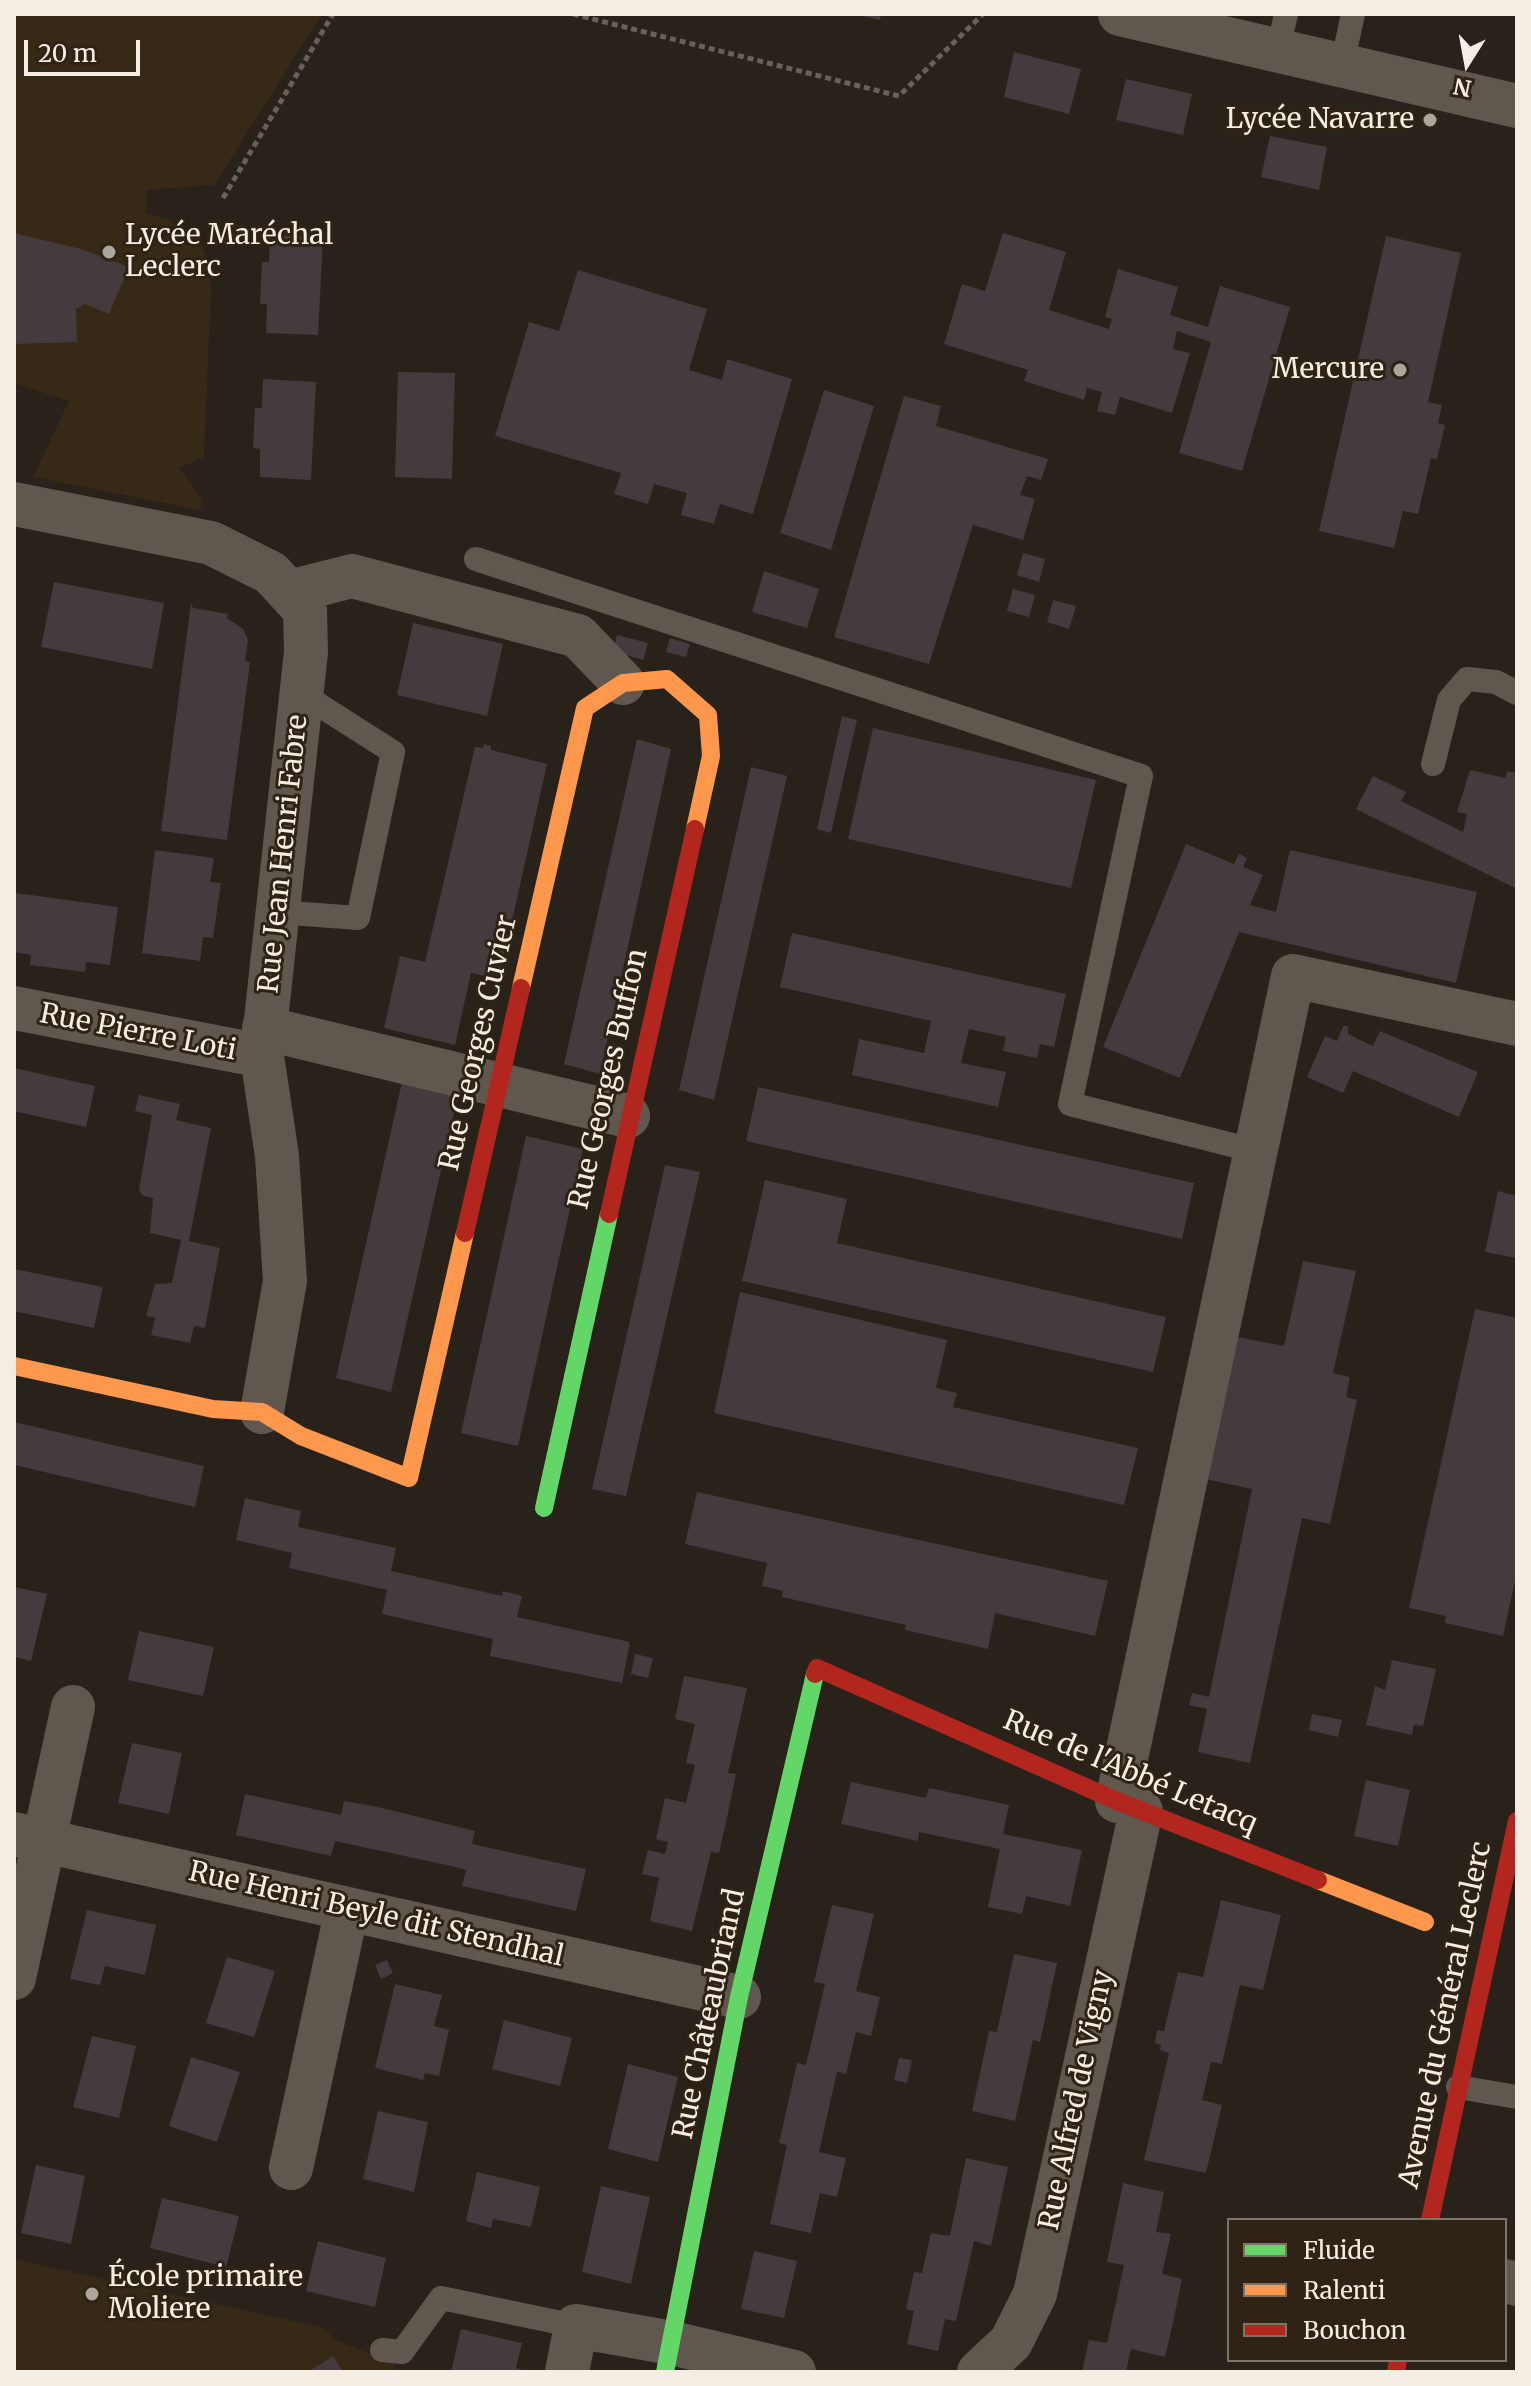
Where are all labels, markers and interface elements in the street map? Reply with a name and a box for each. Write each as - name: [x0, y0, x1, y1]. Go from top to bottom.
- scale bar: [28, 24, 144, 74]
- north arrow: [1427, 24, 1507, 104]
- text: 20 m: [38, 38, 97, 69]
- text: N: [1451, 72, 1474, 103]
- place label: Lycée Navarre: [1226, 103, 1414, 137]
- marker: Lycée Navarre: [1421, 111, 1439, 129]
- place label: Lycée Maréchal Leclerc: [125, 219, 333, 285]
- marker: Lycée Maréchal Leclerc: [100, 243, 118, 261]
- place label: Mercure: [1272, 353, 1384, 387]
- marker: Mercure: [1391, 361, 1409, 379]
- street label: Rue Jean Henri Fabre: [253, 713, 315, 995]
- street label: Rue Georges Cuvier: [433, 912, 525, 1174]
- street label: Rue Georges Buffon: [563, 946, 655, 1212]
- street label: Rue Pierre Loti: [37, 997, 239, 1069]
- street label: Rue de l'Abbé Letacq: [998, 1704, 1262, 1842]
- street label: Avenue du Général Leclerc: [1393, 1839, 1499, 2191]
- street label: Rue Henri Beyle dit Stendhal: [185, 1855, 567, 1975]
- street label: Rue Châteaubriand: [667, 1886, 753, 2142]
- street label: Rue Alfred de Vigny: [1033, 1967, 1121, 2233]
- legend: [1227, 2218, 1507, 2362]
- text: Fluide: [1303, 2235, 1375, 2266]
- place label: École primaire Moliere: [108, 2261, 303, 2327]
- text: Ralenti: [1303, 2275, 1386, 2306]
- marker: École primaire Moliere: [83, 2285, 101, 2303]
- text: Bouchon: [1303, 2315, 1406, 2346]

